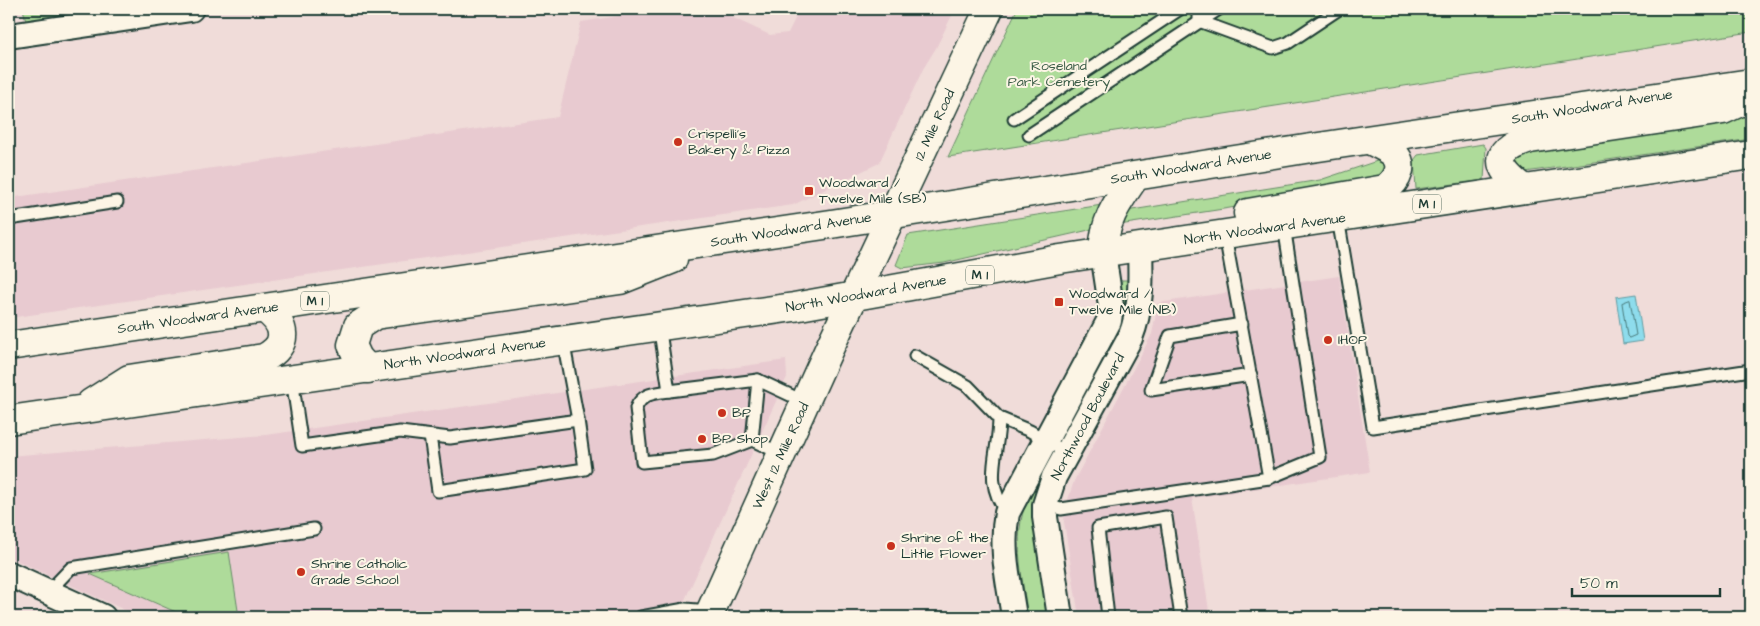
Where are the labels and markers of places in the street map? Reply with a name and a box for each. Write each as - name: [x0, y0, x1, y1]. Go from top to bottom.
- place label: Crispelli’s Bakery & Pizza: [688, 124, 789, 160]
- marker: Crispelli’s Bakery & Pizza: [672, 136, 684, 148]
- place label: Woodward / Twelve Mile (SB): [819, 173, 926, 209]
- marker: Woodward / Twelve Mile (SB): [803, 185, 815, 197]
- place label: Woodward / Twelve Mile (NB): [1069, 284, 1176, 320]
- marker: Woodward / Twelve Mile (NB): [1053, 296, 1065, 308]
- place label: IHOP: [1338, 330, 1367, 350]
- marker: IHOP: [1322, 334, 1334, 346]
- place label: BP: [732, 403, 751, 423]
- marker: BP: [716, 407, 728, 419]
- place label: BP Shop: [712, 429, 768, 449]
- marker: BP Shop: [696, 433, 708, 445]
- place label: Shrine of the Little Flower: [901, 528, 989, 564]
- marker: Shrine of the Little Flower: [885, 540, 897, 552]
- place label: Shrine Catholic Grade School: [311, 554, 408, 590]
- marker: Shrine Catholic Grade School: [295, 566, 307, 578]

